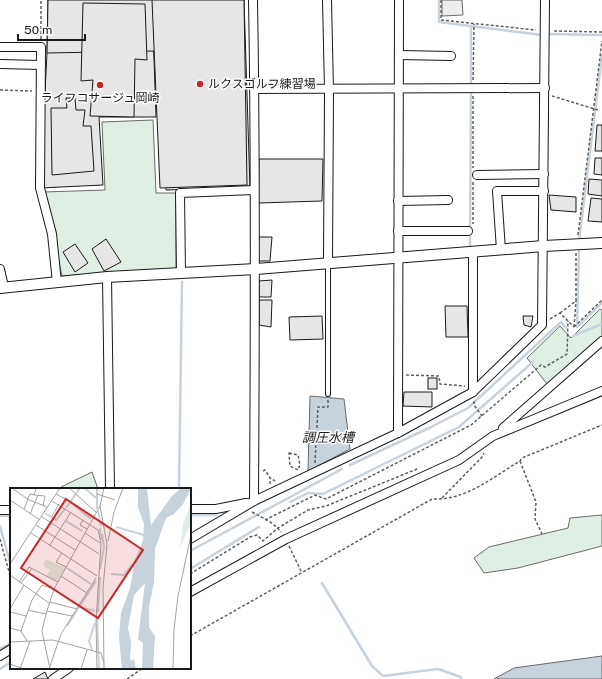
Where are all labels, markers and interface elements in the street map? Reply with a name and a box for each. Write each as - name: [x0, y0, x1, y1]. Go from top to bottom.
- scale bar: [18, 16, 85, 42]
- text: 50 m: [24, 23, 52, 37]
- place label: ルクスゴルフ練習場: [208, 77, 316, 91]
- marker: ルクスゴルフ練習場: [195, 79, 205, 89]
- marker: ライフコサージュ岡崎: [95, 80, 105, 90]
- place label: ライフコサージュ岡崎: [41, 91, 159, 105]
- water label: 調圧水槽: [302, 430, 356, 445]
- inset map: [10, 488, 191, 669]

